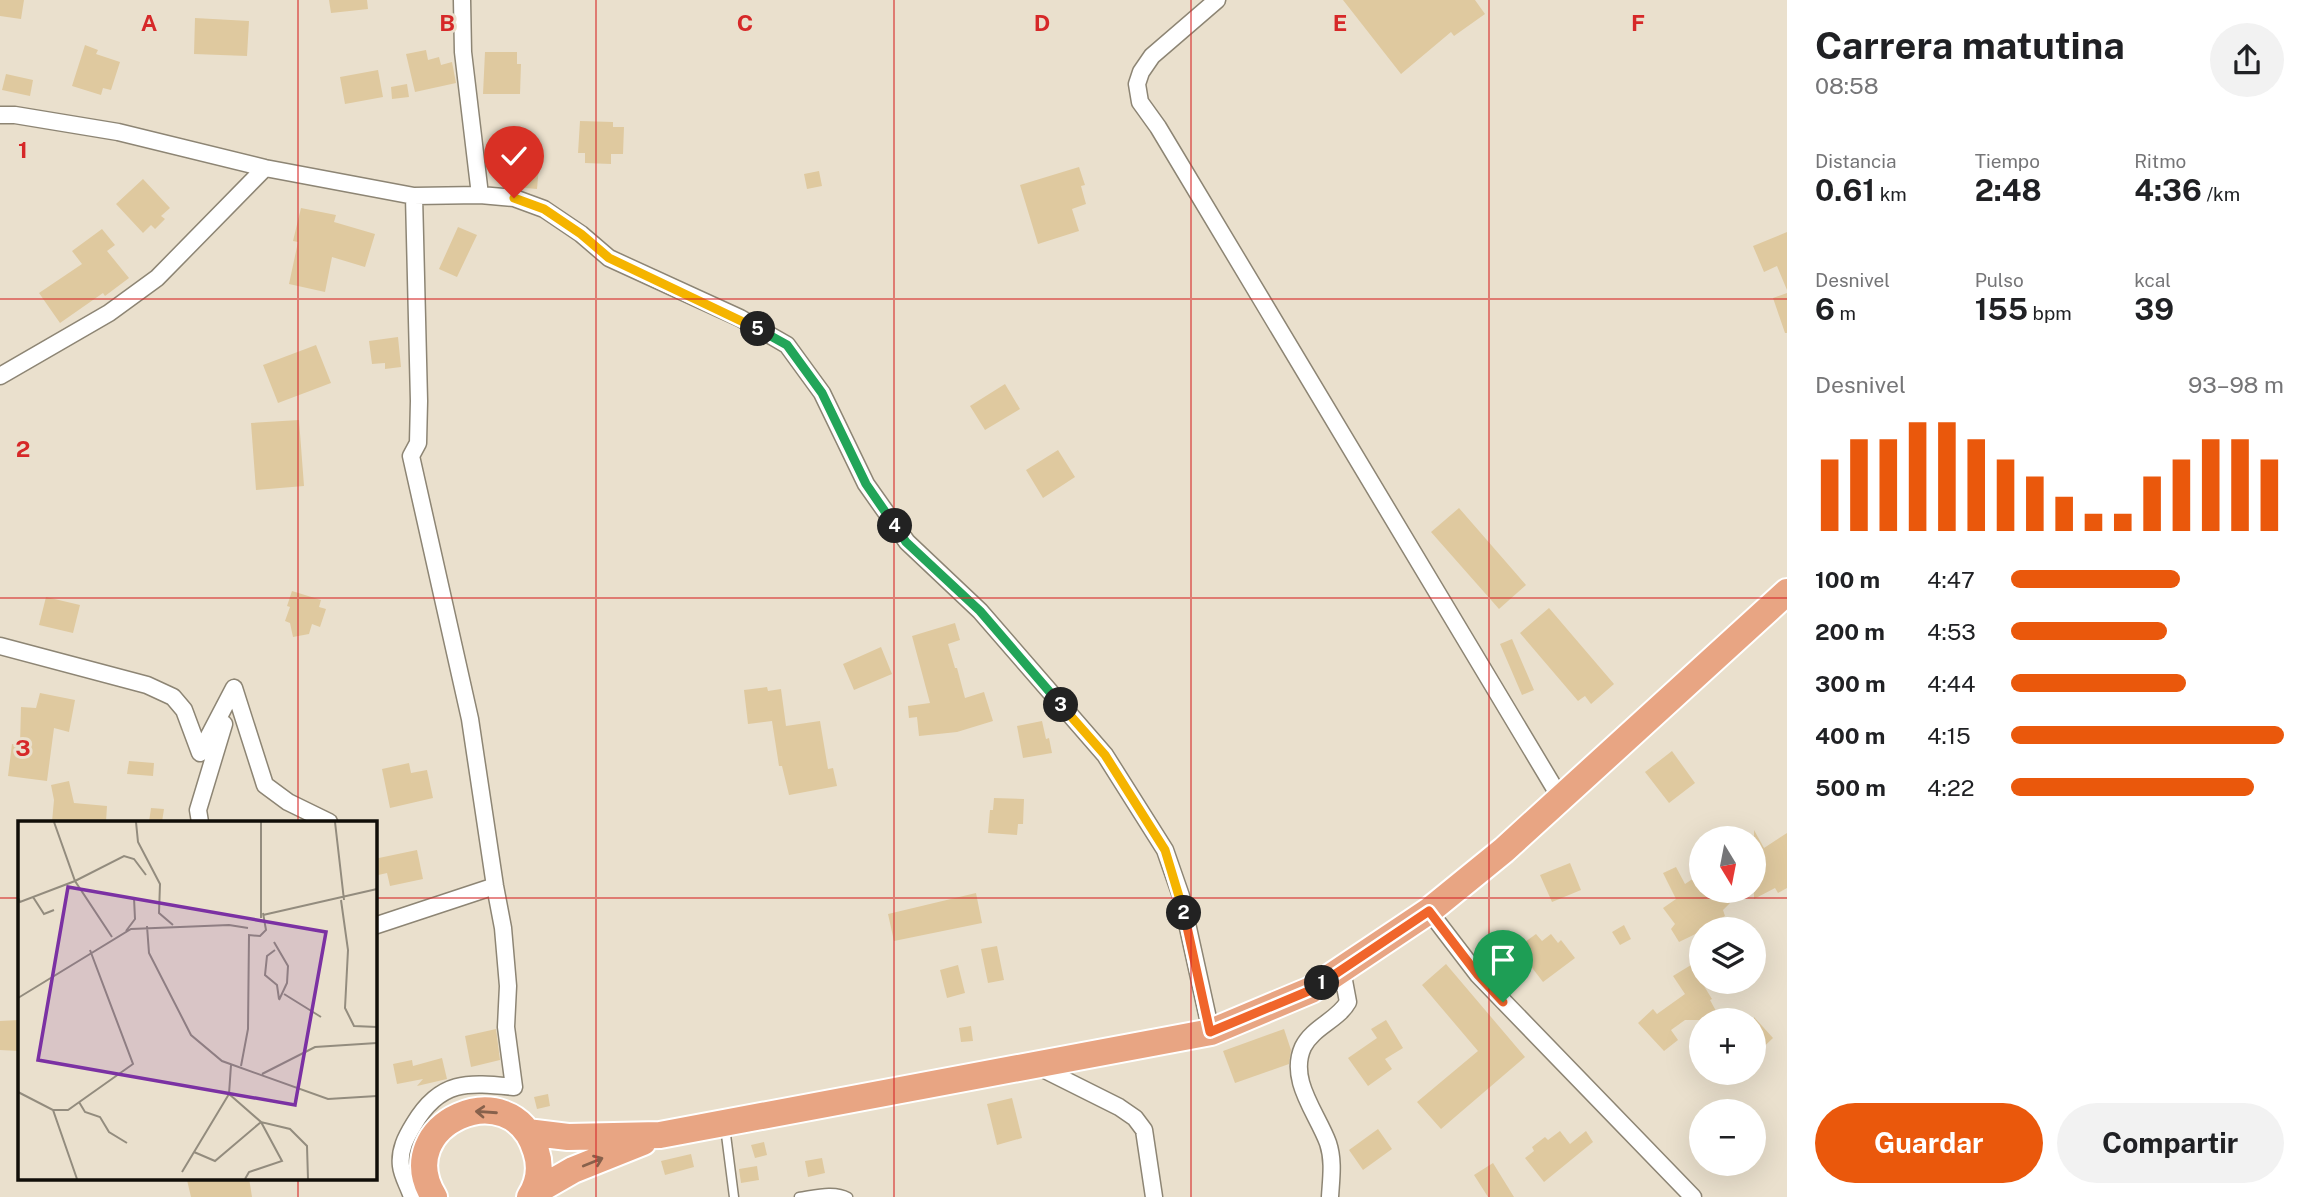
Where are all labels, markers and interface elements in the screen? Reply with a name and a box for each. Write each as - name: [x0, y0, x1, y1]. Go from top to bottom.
- text: A: [141, 9, 158, 36]
- text: B: [439, 9, 455, 36]
- text: C: [737, 9, 753, 36]
- text: D: [1034, 9, 1050, 36]
- text: E: [1333, 9, 1347, 36]
- text: F: [1631, 9, 1645, 36]
- text: Carrera matutina: [1815, 23, 2125, 68]
- button: share: [2210, 23, 2284, 97]
- text: 08:58: [1815, 72, 1879, 99]
- pin: [484, 126, 544, 198]
- text: 1: [18, 136, 28, 163]
- icon: check: [495, 137, 533, 175]
- text: Distancia: [1815, 150, 1897, 172]
- text: Tiempo: [1975, 150, 2040, 172]
- text: Ritmo: [2134, 150, 2186, 172]
- text: 0.61: [1815, 172, 1875, 208]
- text: 2:48: [1975, 172, 2042, 208]
- text: 4:36: [2134, 172, 2202, 208]
- text: km: [1875, 183, 1907, 205]
- text: /km: [2202, 183, 2240, 205]
- text: Desnivel: [1815, 269, 1890, 291]
- text: Pulso: [1975, 269, 2024, 291]
- text: kcal: [2134, 269, 2171, 291]
- text: 6: [1815, 291, 1835, 327]
- text: 155: [1975, 291, 2028, 327]
- text: 39: [2134, 291, 2174, 327]
- text: m: [1835, 302, 1856, 324]
- text: bpm: [2028, 302, 2072, 324]
- pin: 5: [740, 312, 776, 346]
- text: 5: [751, 317, 764, 339]
- text: Desnivel: [1815, 371, 1906, 398]
- text: 93–98 m: [2188, 371, 2284, 398]
- text: 2: [16, 435, 30, 462]
- pin: 4: [878, 508, 912, 544]
- text: 4: [888, 514, 901, 536]
- text: 100 m: [1815, 566, 1880, 593]
- text: 4:47: [1927, 566, 1975, 593]
- text: 200 m: [1815, 618, 1885, 645]
- text: 4:53: [1927, 618, 1976, 645]
- text: 300 m: [1815, 670, 1886, 697]
- text: 4:44: [1927, 670, 1975, 697]
- pin: 3: [1044, 688, 1078, 722]
- text: 3: [1054, 693, 1067, 715]
- text: 400 m: [1815, 722, 1885, 749]
- text: 4:15: [1927, 722, 1971, 749]
- text: 3: [15, 734, 31, 761]
- text: 500 m: [1815, 774, 1886, 801]
- text: 4:22: [1927, 774, 1975, 801]
- inset map: [18, 821, 376, 1180]
- north arrow: [1689, 826, 1766, 903]
- map controls: [1689, 826, 1766, 1176]
- pin: 2: [1166, 895, 1202, 930]
- text: 2: [1177, 901, 1190, 923]
- button: layers: [1689, 917, 1766, 994]
- pin: [1473, 930, 1533, 1002]
- icon: arrive: [1484, 941, 1522, 979]
- pin: 1: [1304, 965, 1340, 1000]
- text: 1: [1317, 971, 1326, 993]
- button: +: [1689, 1008, 1766, 1085]
- button: −: [1689, 1099, 1766, 1176]
- button: Guardar: [1815, 1103, 2043, 1183]
- button: Compartir: [2057, 1103, 2284, 1183]
- one-way arrow: [475, 1105, 498, 1118]
- one-way arrow: [582, 1154, 604, 1167]

